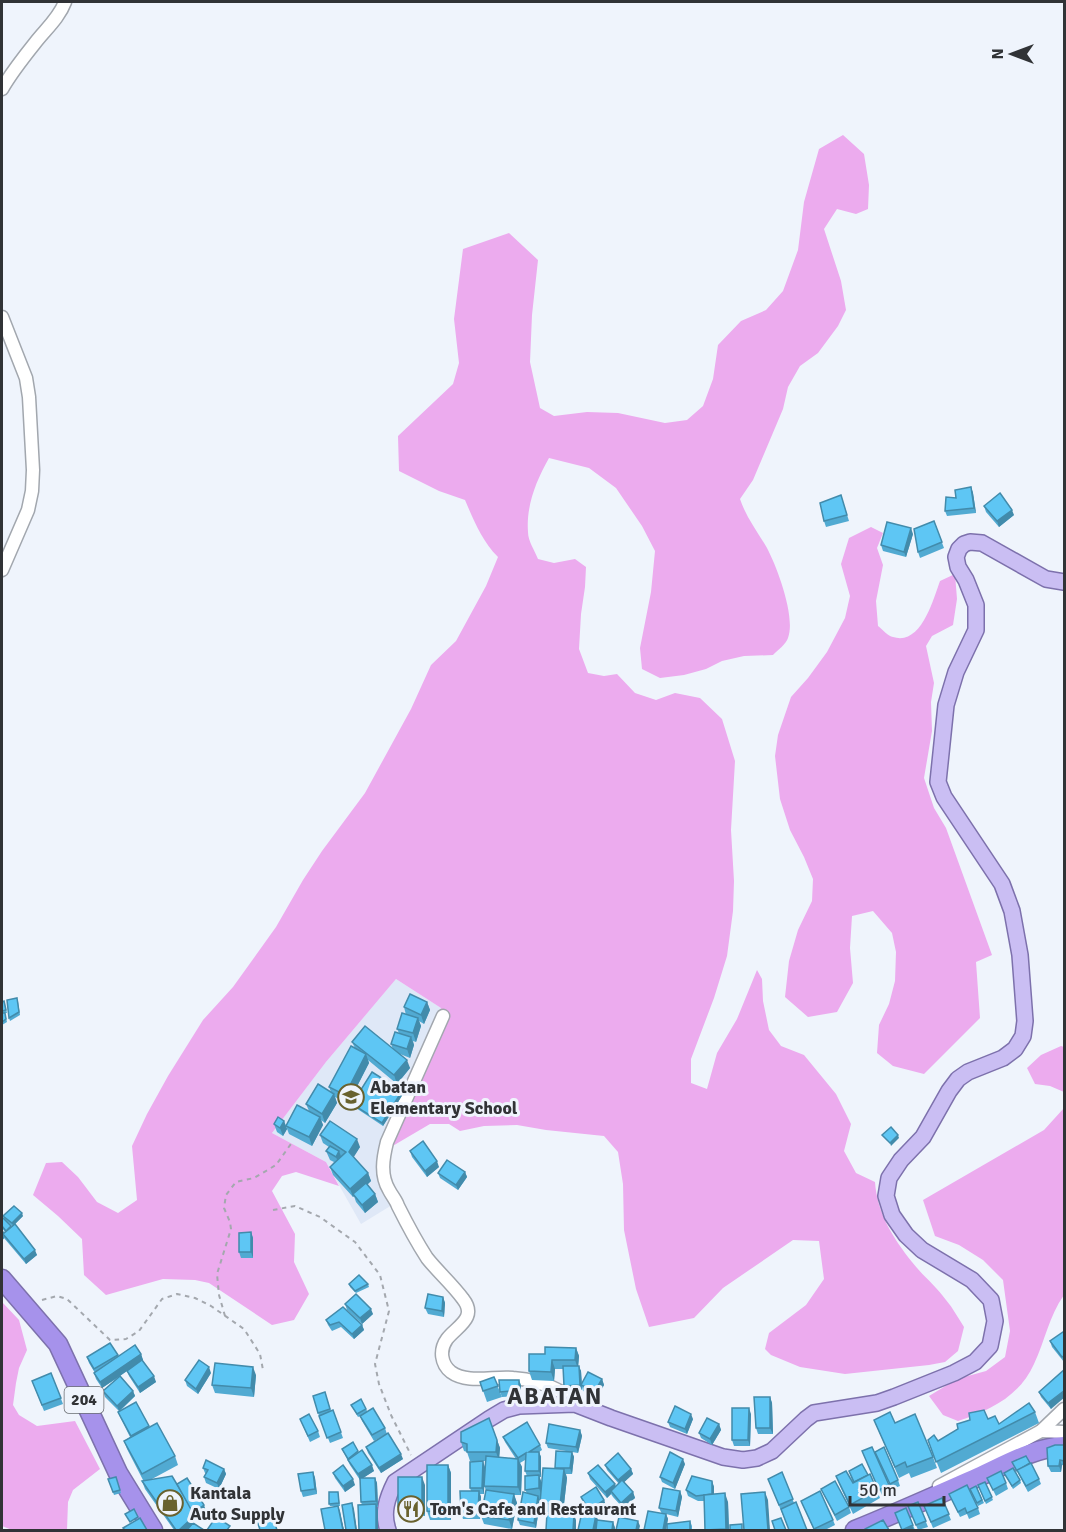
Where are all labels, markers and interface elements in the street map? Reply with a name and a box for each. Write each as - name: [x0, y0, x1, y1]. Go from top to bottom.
- north arrow: [982, 24, 1042, 84]
- text: N: [988, 48, 1008, 60]
- place label: Abatan Elementary School: [370, 1076, 518, 1119]
- school or university icon: Abatan Elementary School: [336, 1082, 366, 1112]
- district label: ABATAN: [507, 1381, 603, 1411]
- road number: 204: [64, 1387, 104, 1413]
- scale bar: [850, 1469, 944, 1507]
- text: 50 m: [859, 1479, 897, 1501]
- place label: Kantala Auto Supply: [190, 1482, 285, 1525]
- shop icon: Kantala Auto Supply: [155, 1488, 185, 1518]
- restaurant icon: Tom's Cafe and Restaurant: [396, 1494, 426, 1524]
- place label: Tom's Cafe and Restaurant: [430, 1498, 636, 1520]

